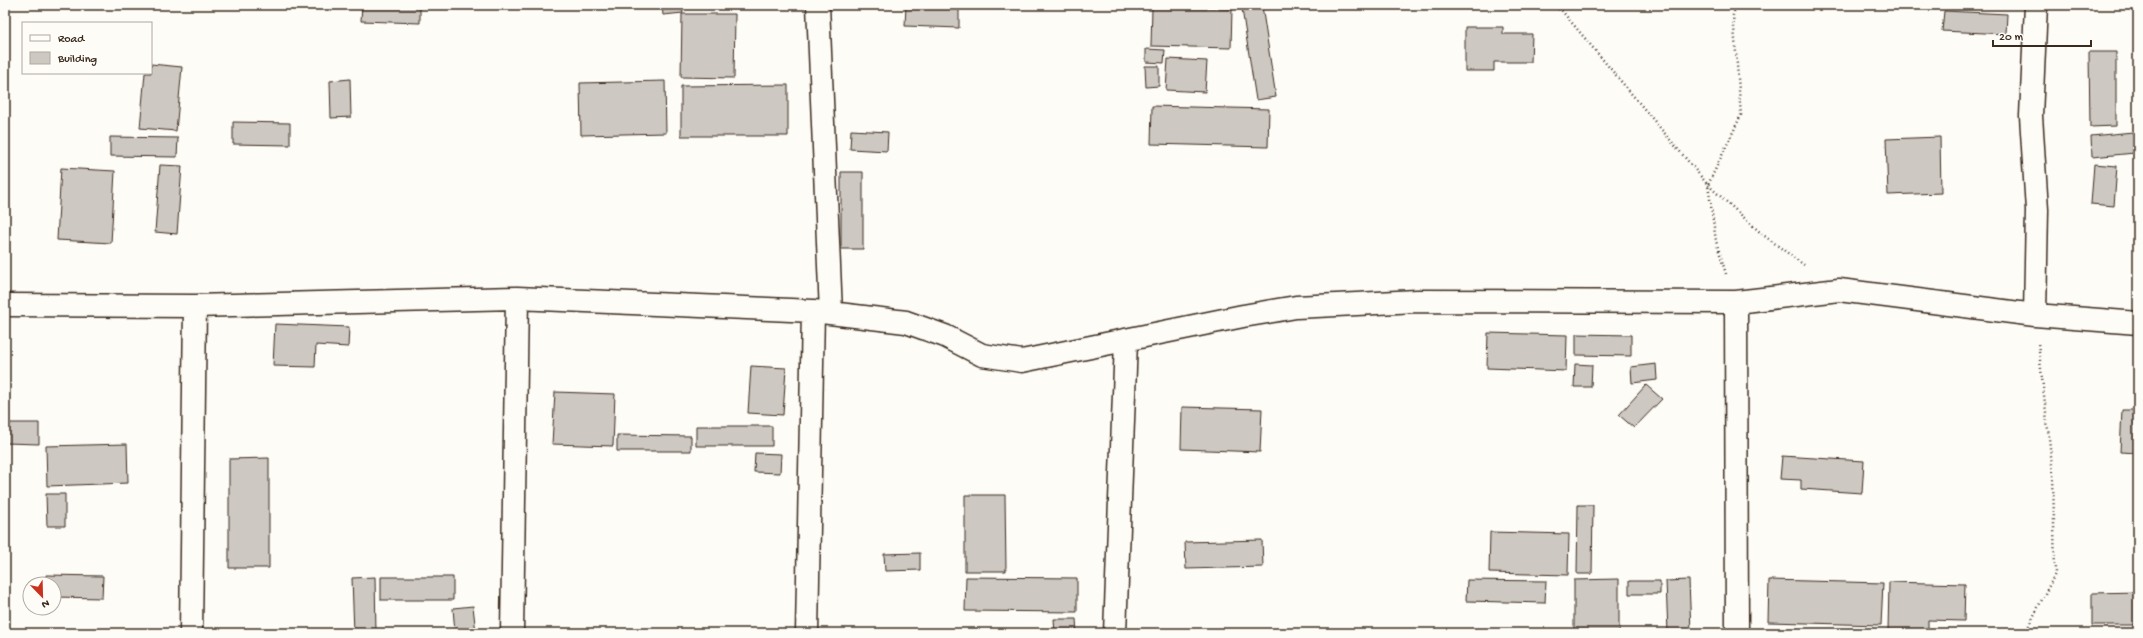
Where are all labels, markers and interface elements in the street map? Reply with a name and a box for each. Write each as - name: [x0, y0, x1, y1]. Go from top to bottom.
- legend: [22, 22, 152, 74]
- scale bar: [1993, 22, 2091, 48]
- text: 20 m: [1999, 31, 2024, 45]
- text: Road: [58, 33, 85, 47]
- text: Building: [57, 53, 97, 67]
- north arrow: [22, 576, 62, 616]
- text: N: [39, 596, 51, 610]

